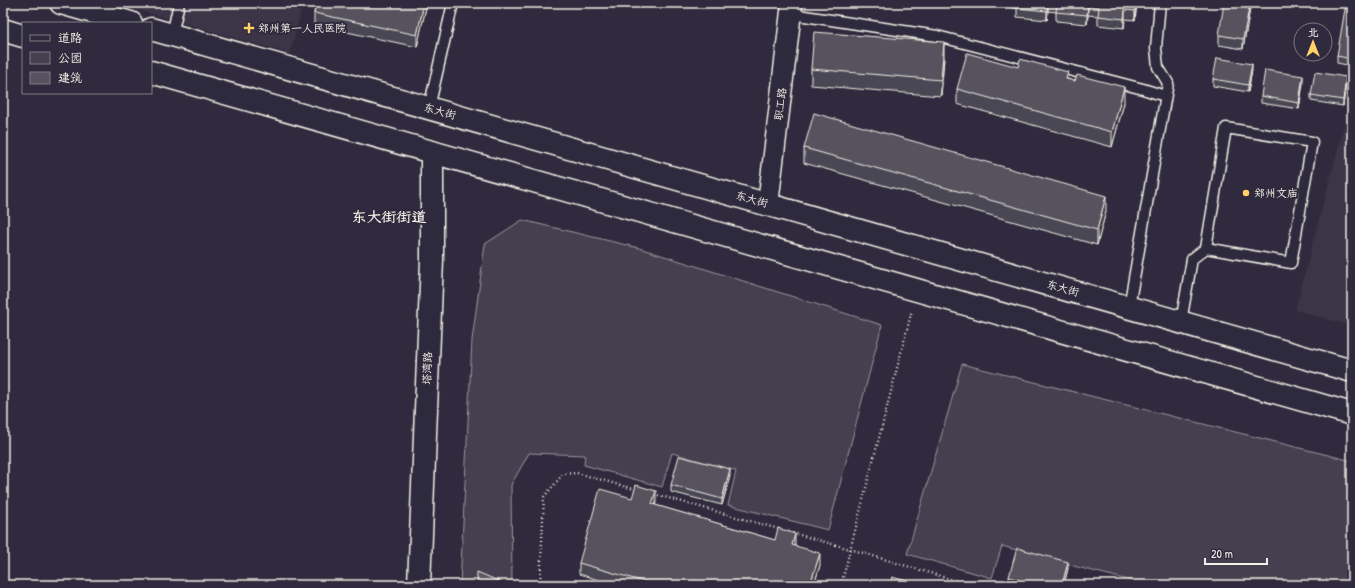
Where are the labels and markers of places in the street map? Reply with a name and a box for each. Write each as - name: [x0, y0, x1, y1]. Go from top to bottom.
- place label: 郑州第一人民医院: [258, 21, 346, 35]
- marker: 郑州第一人民医院: [243, 22, 255, 34]
- place label: 郑州文庙: [1254, 186, 1298, 200]
- marker: 郑州文庙: [1241, 188, 1251, 198]

